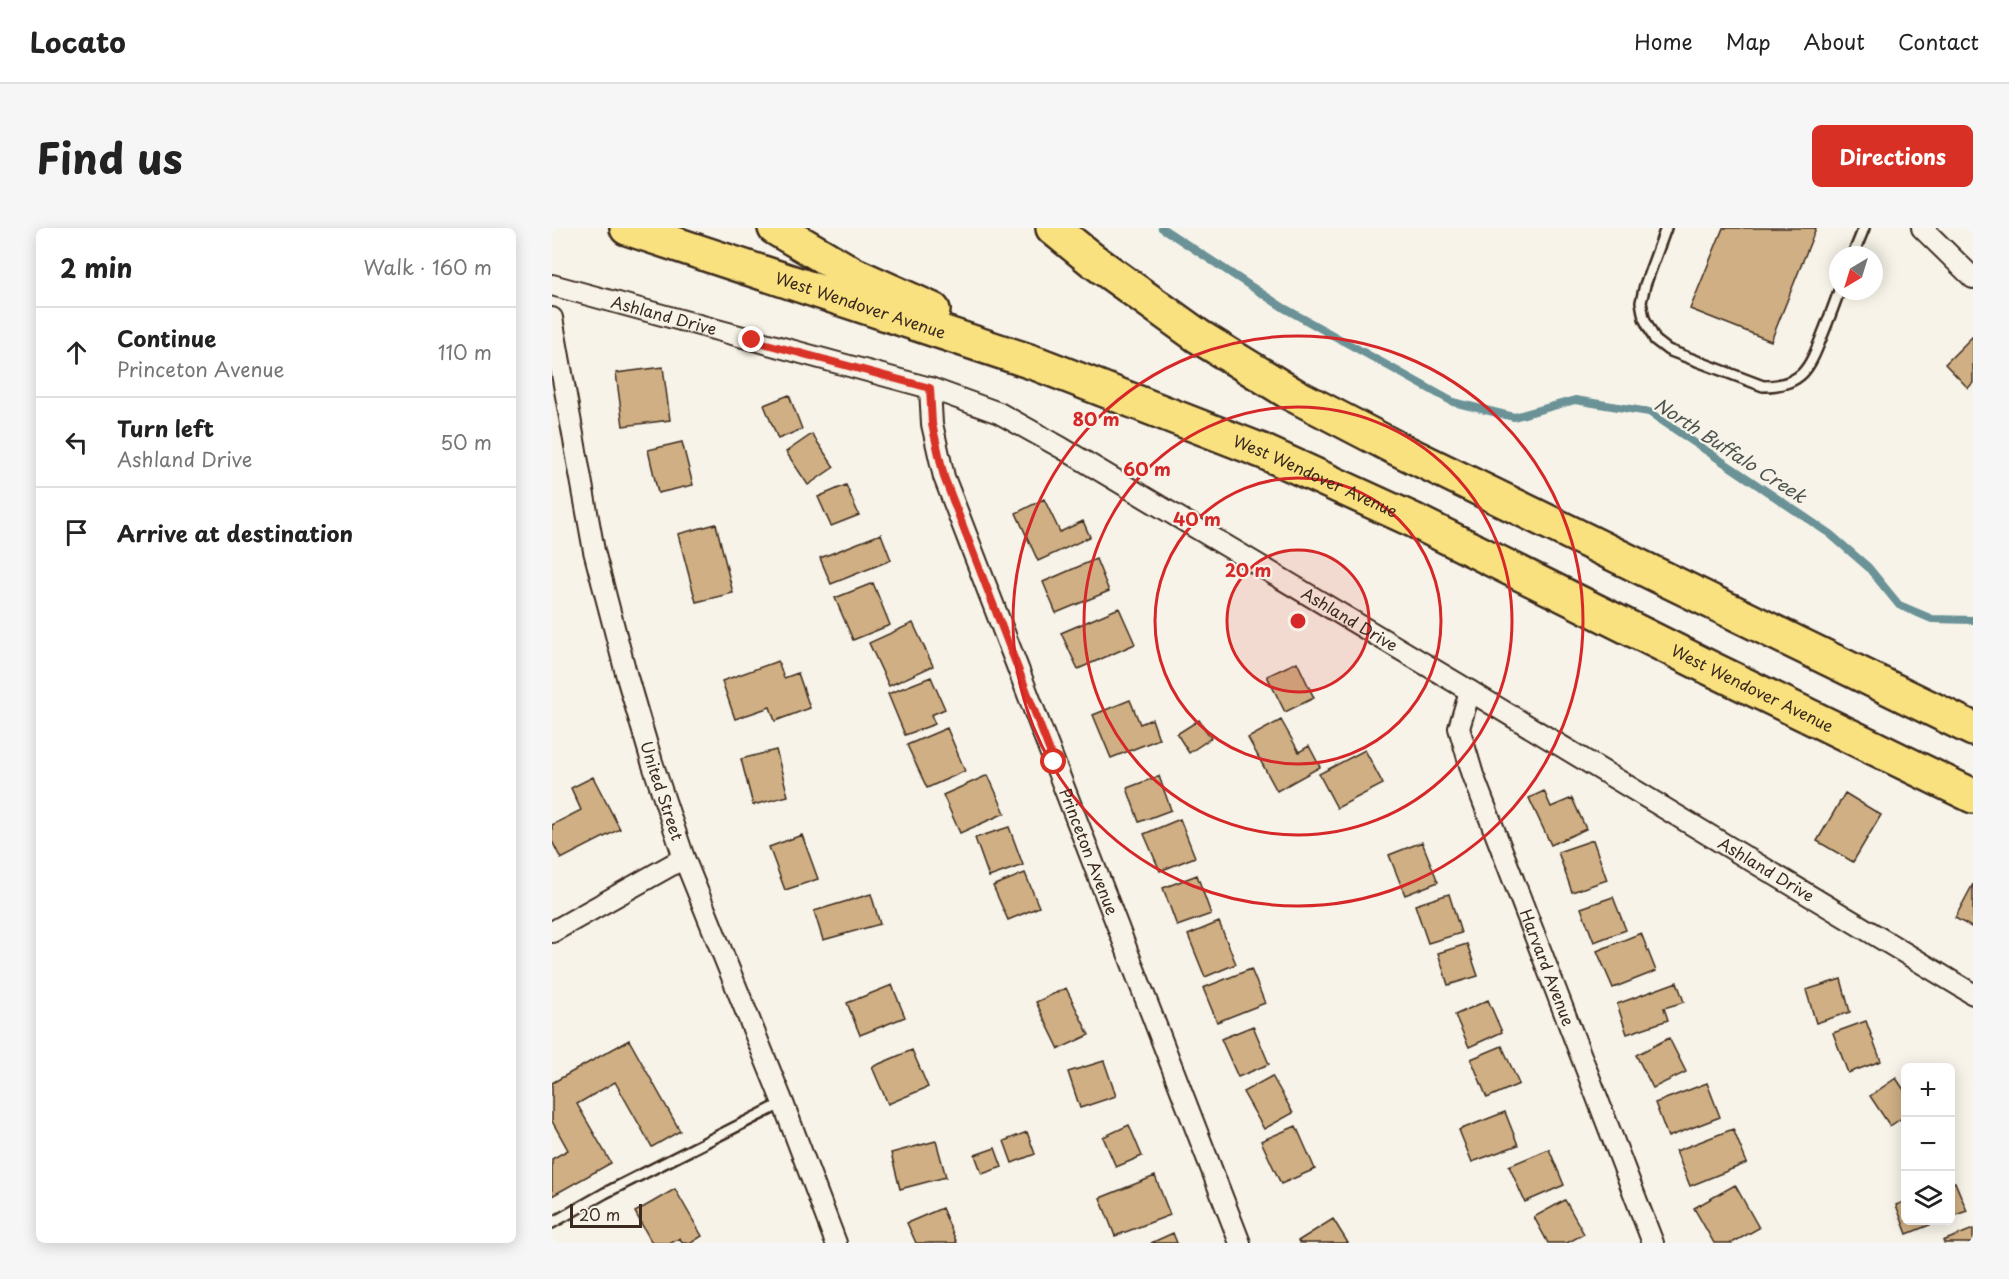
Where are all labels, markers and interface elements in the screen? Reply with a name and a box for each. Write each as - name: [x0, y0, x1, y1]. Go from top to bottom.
- text: Locato: [30, 20, 126, 63]
- text: Home: [1634, 25, 1693, 57]
- text: Map: [1726, 25, 1771, 57]
- text: About: [1804, 25, 1865, 57]
- text: Contact: [1898, 25, 1979, 57]
- text: Find us: [36, 125, 183, 188]
- button: Directions: [1812, 125, 1973, 187]
- north arrow: [1829, 246, 1883, 300]
- text: 2 min: [60, 248, 133, 287]
- text: Walk · 160 m: [364, 252, 492, 282]
- street label: West Wendover Avenue: [773, 265, 949, 344]
- street label: Ashland Drive: [609, 289, 720, 340]
- text: Continue: [117, 321, 216, 354]
- route end: [738, 326, 764, 352]
- icon: ahead: [60, 336, 93, 369]
- text: 110 m: [438, 337, 492, 367]
- text: Princeton Avenue: [117, 354, 284, 384]
- water label: North Buffalo Creek: [1650, 390, 1813, 510]
- text: 80 m: [1072, 405, 1120, 432]
- text: Turn left: [117, 411, 214, 444]
- icon: left: [60, 426, 93, 459]
- text: 50 m: [440, 427, 492, 457]
- street label: West Wendover Avenue: [1230, 428, 1402, 523]
- text: Ashland Drive: [117, 444, 252, 474]
- text: 60 m: [1123, 455, 1171, 482]
- text: 40 m: [1173, 505, 1221, 532]
- icon: arrive: [60, 516, 93, 549]
- text: Arrive at destination: [117, 516, 353, 549]
- text: 20 m: [1225, 556, 1271, 583]
- street label: Ashland Drive: [1297, 580, 1403, 656]
- centre of rings: [1288, 611, 1308, 631]
- street label: West Wendover Avenue: [1667, 638, 1838, 738]
- street label: United Street: [635, 738, 690, 844]
- route start: [1040, 748, 1066, 774]
- street label: Princeton Avenue: [1054, 784, 1125, 918]
- street label: Ashland Drive: [1714, 830, 1819, 907]
- street label: Harvard Avenue: [1515, 905, 1581, 1029]
- map controls: [1901, 1063, 1955, 1225]
- button: +: [1901, 1063, 1955, 1117]
- button: −: [1901, 1117, 1955, 1171]
- button: layers: [1901, 1171, 1955, 1225]
- scale bar: [570, 1201, 642, 1228]
- text: 20 m: [579, 1202, 620, 1226]

